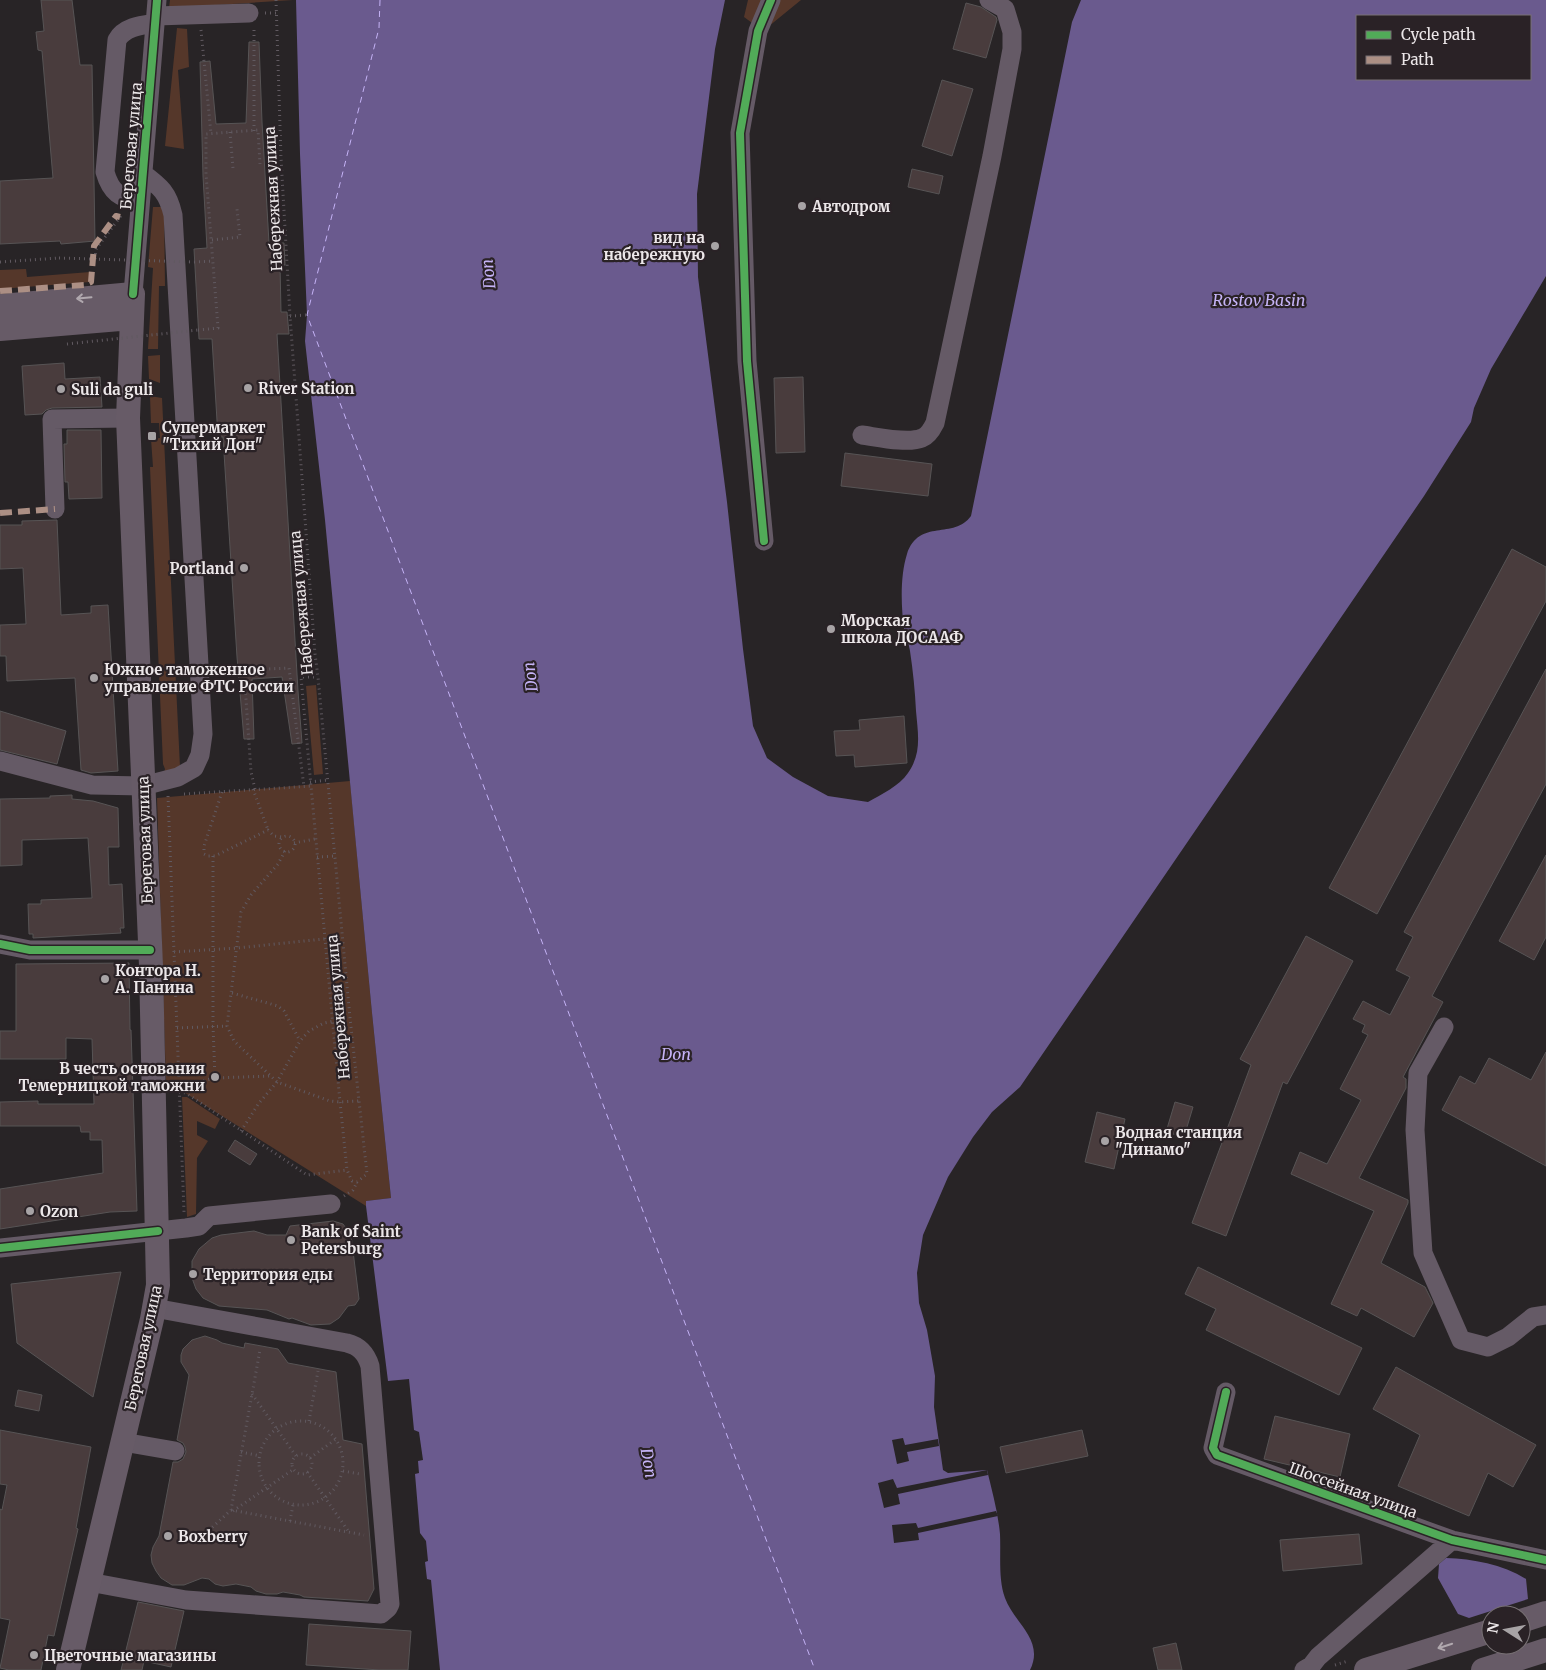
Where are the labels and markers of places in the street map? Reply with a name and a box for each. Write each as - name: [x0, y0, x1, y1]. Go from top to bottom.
- place label: Автодром: [811, 197, 891, 216]
- marker: Автодром: [796, 200, 808, 212]
- place label: вид на набережную: [603, 228, 706, 264]
- marker: вид на набережную: [709, 240, 721, 252]
- place label: River Station: [258, 379, 354, 398]
- place label: Suli da guli: [71, 380, 153, 399]
- marker: River Station: [242, 382, 254, 394]
- marker: Suli da guli: [55, 383, 67, 395]
- place label: Супермаркет "Тихий Дон": [162, 418, 266, 454]
- marker: Супермаркет "Тихий Дон": [146, 430, 158, 442]
- place label: Portland: [170, 559, 234, 578]
- marker: Portland: [238, 562, 250, 574]
- place label: Морская школа ДОСААФ: [841, 611, 963, 647]
- marker: Морская школа ДОСААФ: [825, 623, 837, 635]
- place label: Южное таможенное управление ФТС России: [104, 660, 294, 696]
- marker: Южное таможенное управление ФТС России: [88, 672, 100, 684]
- place label: Контора Н. А. Панина: [114, 961, 201, 997]
- marker: Контора Н. А. Панина: [99, 973, 111, 985]
- place label: В честь основания Темерницкой таможни: [19, 1059, 205, 1095]
- marker: В честь основания Темерницкой таможни: [209, 1071, 221, 1083]
- place label: Водная станция "Динамо": [1115, 1123, 1242, 1159]
- marker: Водная станция "Динамо": [1099, 1135, 1111, 1147]
- place label: Ozon: [40, 1202, 78, 1221]
- marker: Ozon: [24, 1205, 36, 1217]
- place label: Bank of Saint Petersburg: [301, 1222, 401, 1258]
- marker: Bank of Saint Petersburg: [285, 1234, 297, 1246]
- place label: Территория еды: [203, 1265, 333, 1284]
- marker: Территория еды: [187, 1268, 199, 1280]
- place label: Boxberry: [178, 1527, 248, 1546]
- marker: Boxberry: [162, 1530, 174, 1542]
- place label: Цветочные магазины: [44, 1646, 217, 1665]
- marker: Цветочные магазины: [28, 1649, 40, 1661]

